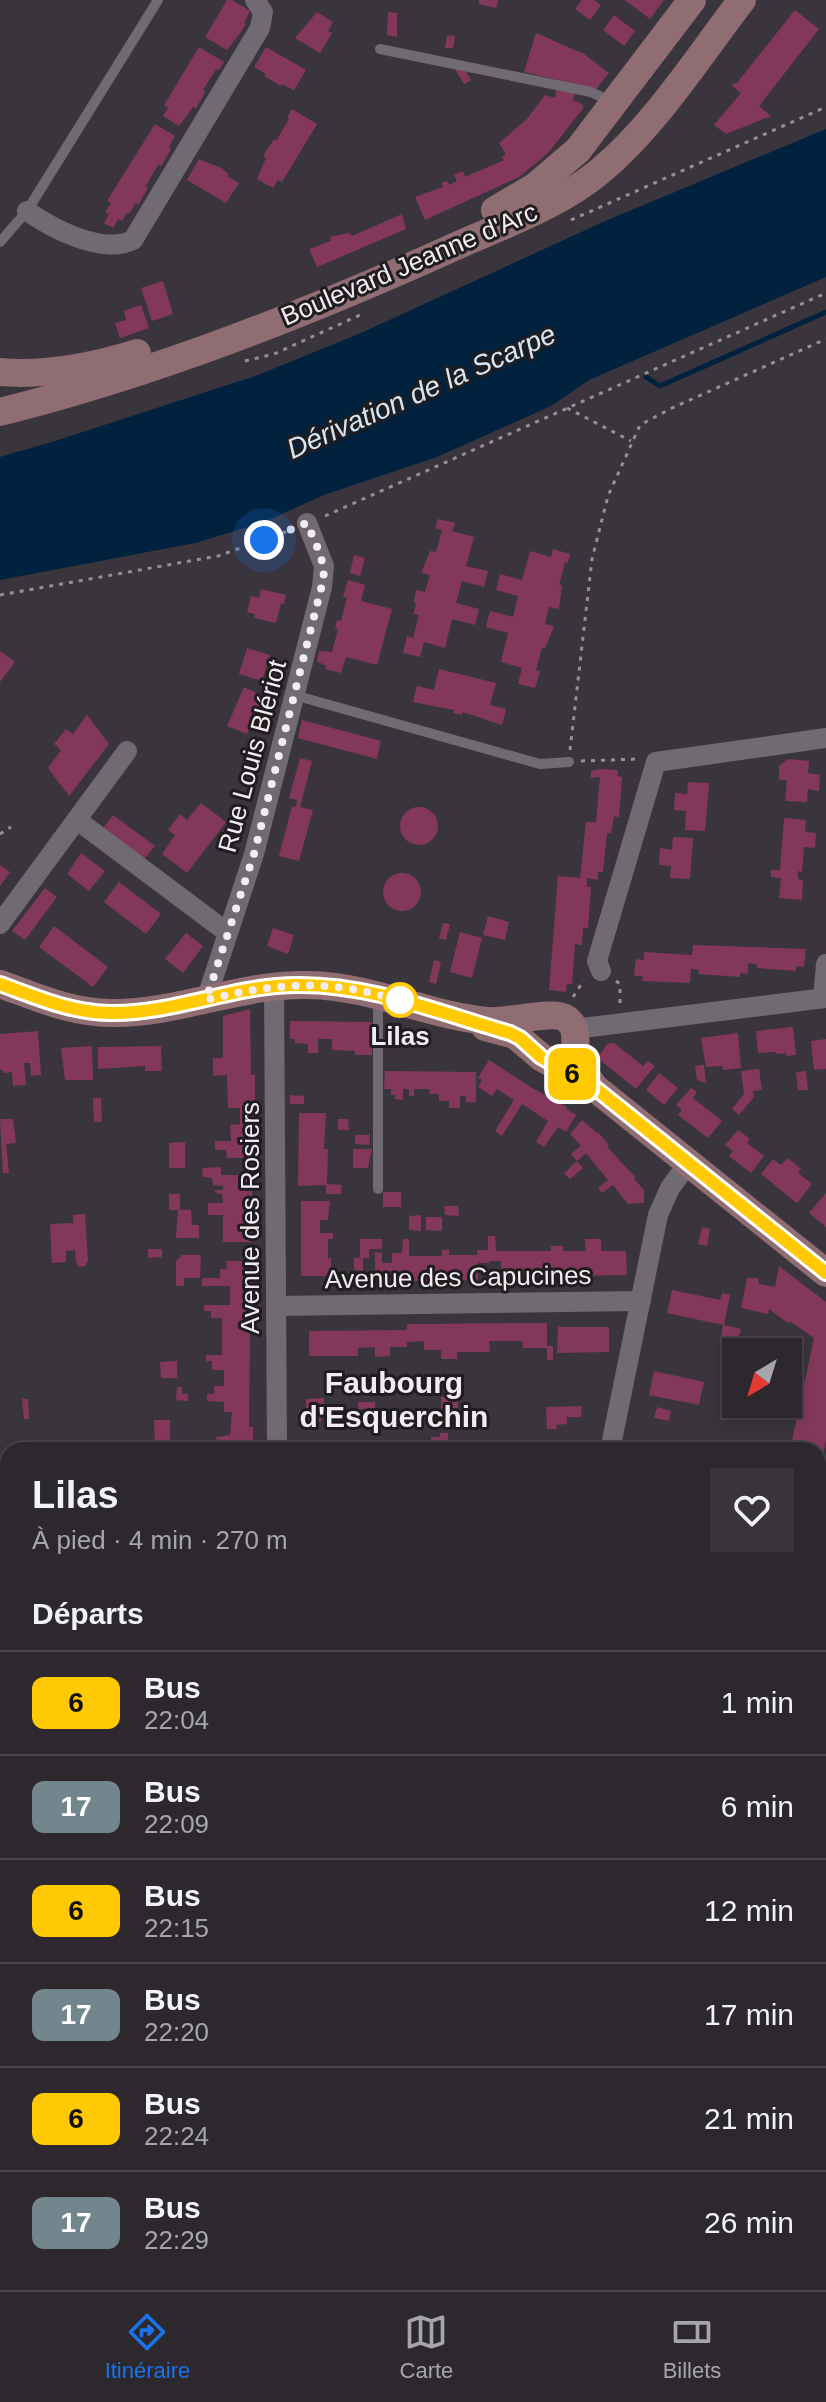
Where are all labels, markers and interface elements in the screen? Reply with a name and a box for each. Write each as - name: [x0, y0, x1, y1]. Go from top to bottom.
- street label: Boulevard Jeanne d'Arc: [276, 196, 542, 332]
- water label: Dérivation de la Scarpe: [282, 318, 560, 465]
- your location: [244, 520, 284, 560]
- street label: Rue Louis Blériot: [212, 656, 292, 856]
- marker: Lilas: [383, 983, 417, 1017]
- place label: Lilas: [370, 1021, 430, 1051]
- line badge: 6: [546, 1048, 598, 1100]
- text: 6: [564, 1058, 580, 1089]
- street label: Avenue des Rosiers: [235, 1102, 265, 1334]
- street label: Avenue des Capucines: [324, 1260, 592, 1294]
- north arrow: [722, 1338, 802, 1418]
- map controls: [722, 1338, 802, 1418]
- district label: Faubourg d'Esquerchin: [300, 1366, 488, 1433]
- button: heart: [710, 1468, 794, 1552]
- text: Lilas: [32, 1474, 119, 1516]
- text: À pied · 4 min · 270 m: [32, 1525, 288, 1555]
- text: Départs: [32, 1597, 144, 1630]
- text: Bus: [144, 1671, 201, 1704]
- text: 1 min: [721, 1686, 794, 1719]
- text: 6: [68, 1687, 84, 1718]
- text: 22:04: [144, 1705, 209, 1735]
- text: Bus: [144, 1775, 201, 1808]
- text: 6 min: [721, 1790, 794, 1823]
- text: 17: [60, 1791, 92, 1822]
- text: 22:09: [144, 1809, 209, 1839]
- text: Bus: [144, 1879, 201, 1912]
- text: 12 min: [704, 1894, 794, 1927]
- text: 6: [68, 1895, 84, 1926]
- text: 22:15: [144, 1913, 209, 1943]
- text: Bus: [144, 1983, 201, 2016]
- text: 17 min: [704, 1998, 794, 2031]
- text: 17: [60, 1999, 92, 2030]
- text: 22:20: [144, 2017, 209, 2047]
- text: Bus: [144, 2087, 201, 2120]
- text: 21 min: [704, 2102, 794, 2135]
- text: 6: [68, 2103, 84, 2134]
- text: 22:24: [144, 2121, 209, 2151]
- text: Bus: [144, 2191, 201, 2224]
- text: 26 min: [704, 2206, 794, 2239]
- text: 17: [60, 2207, 92, 2238]
- text: 22:29: [144, 2225, 209, 2255]
- tab: Itinéraire: [105, 2310, 190, 2384]
- tab: Carte: [400, 2310, 453, 2384]
- tab: Billets: [663, 2310, 721, 2384]

